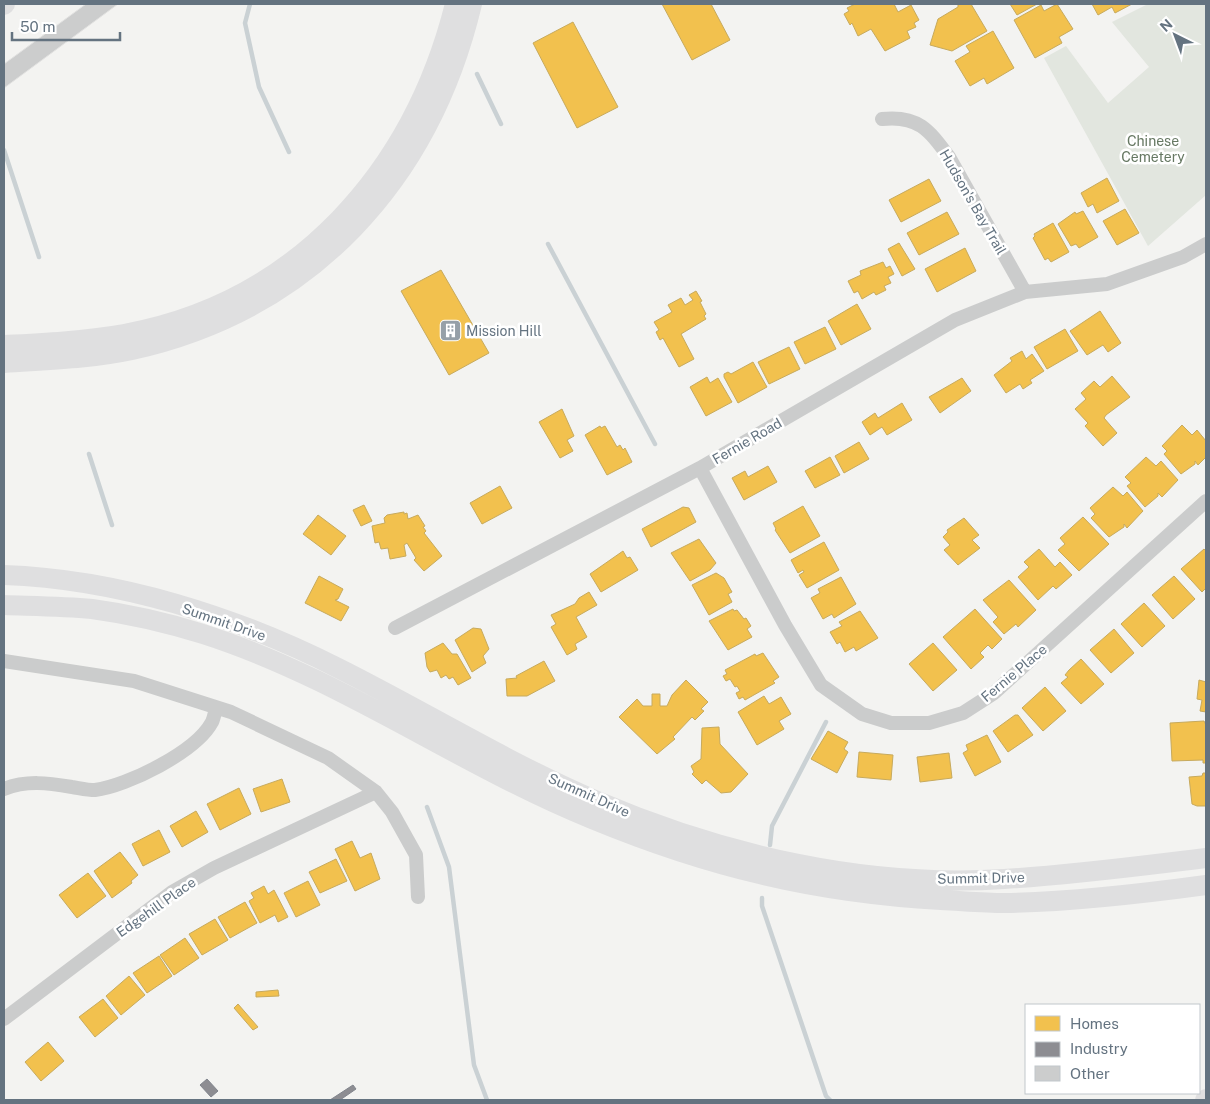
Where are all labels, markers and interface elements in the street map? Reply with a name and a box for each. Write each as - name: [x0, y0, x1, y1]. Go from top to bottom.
- scale bar: [12, 10, 120, 42]
- north arrow: [1150, 10, 1200, 60]
- text: N: [1157, 16, 1176, 35]
- text: 50 m: [20, 18, 55, 35]
- park label: Chinese Cemetery: [1121, 133, 1185, 165]
- street label: Hudson's Bay Trail: [936, 147, 1010, 257]
- building icon: Mission Hill: [438, 319, 462, 343]
- place label: Mission Hill: [466, 323, 541, 339]
- street label: Fernie Road: [709, 415, 785, 467]
- street label: Summit Drive: [180, 600, 268, 644]
- street label: Fernie Place: [978, 641, 1050, 705]
- street label: Summit Drive: [546, 770, 632, 820]
- street label: Summit Drive: [937, 869, 1025, 887]
- street label: Edgehill Place: [113, 874, 199, 940]
- legend: [1025, 1004, 1200, 1094]
- text: Homes: [1070, 1015, 1119, 1032]
- text: Industry: [1070, 1040, 1128, 1057]
- text: Other: [1070, 1065, 1110, 1082]

